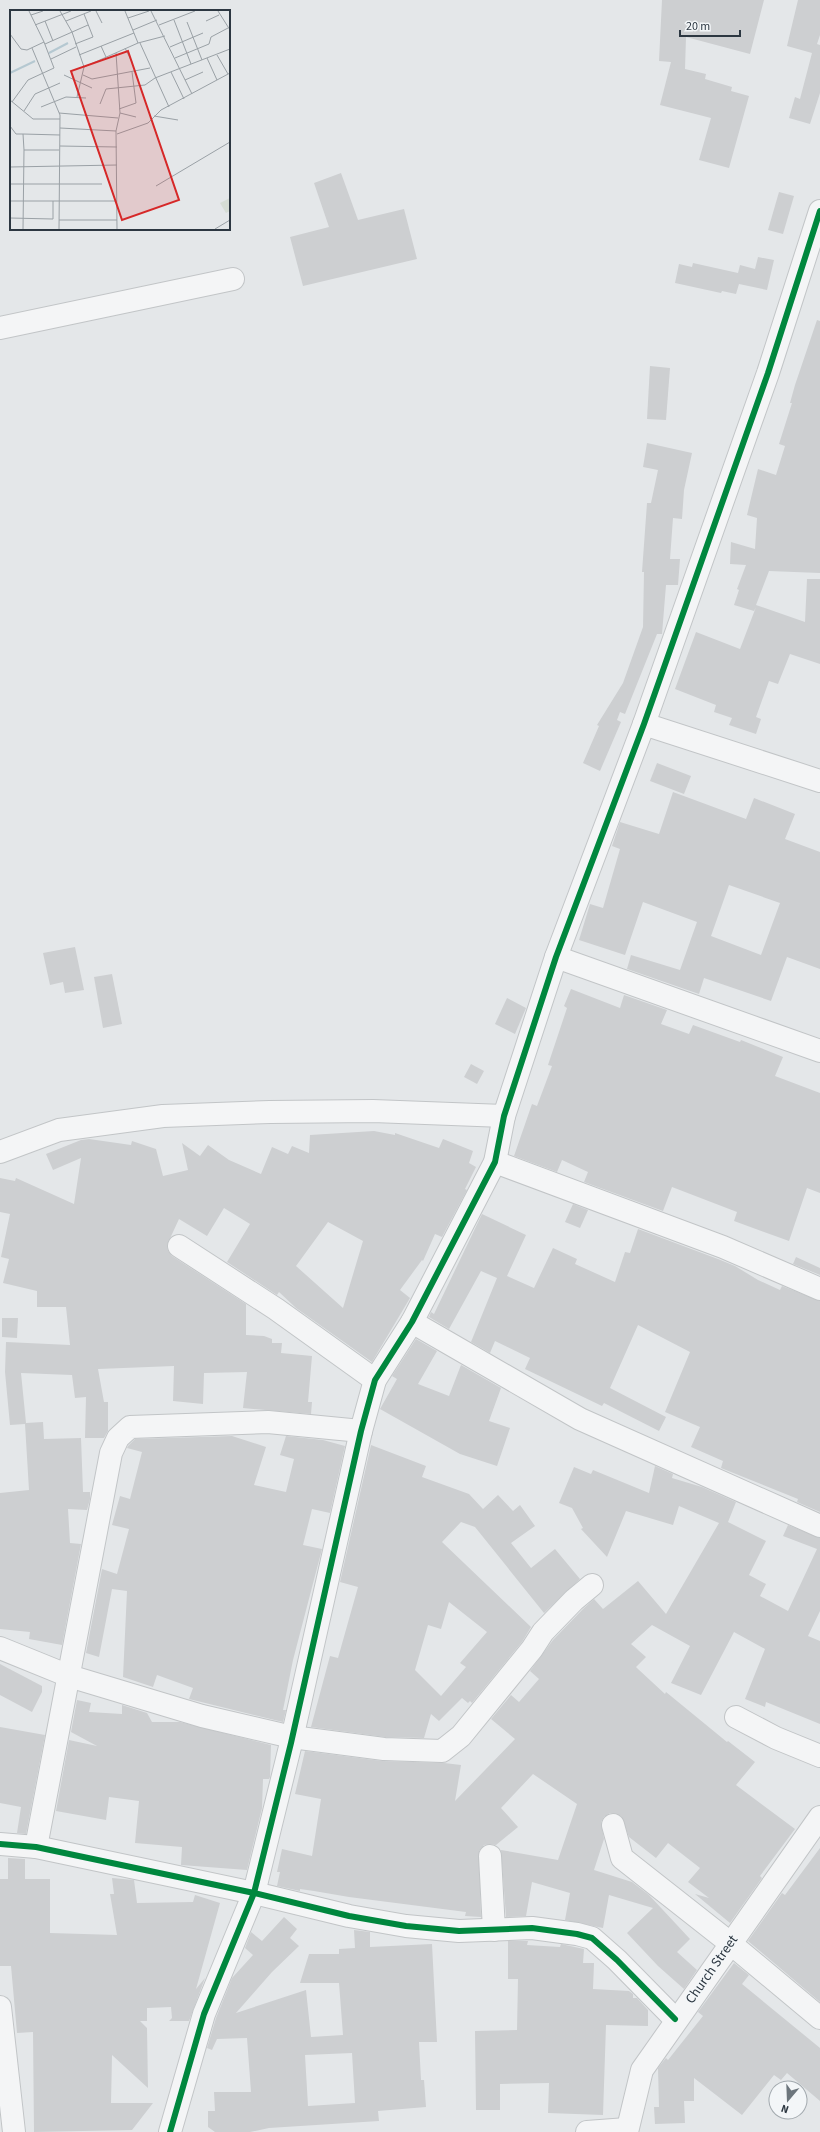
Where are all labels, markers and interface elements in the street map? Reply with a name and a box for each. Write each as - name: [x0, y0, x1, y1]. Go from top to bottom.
- inset map: [10, 10, 230, 230]
- scale bar: [680, 12, 740, 38]
- text: 20 m: [686, 18, 710, 35]
- street label: Church Street: [681, 1931, 743, 2008]
- north arrow: [768, 2080, 808, 2120]
- text: N: [779, 2101, 791, 2117]

